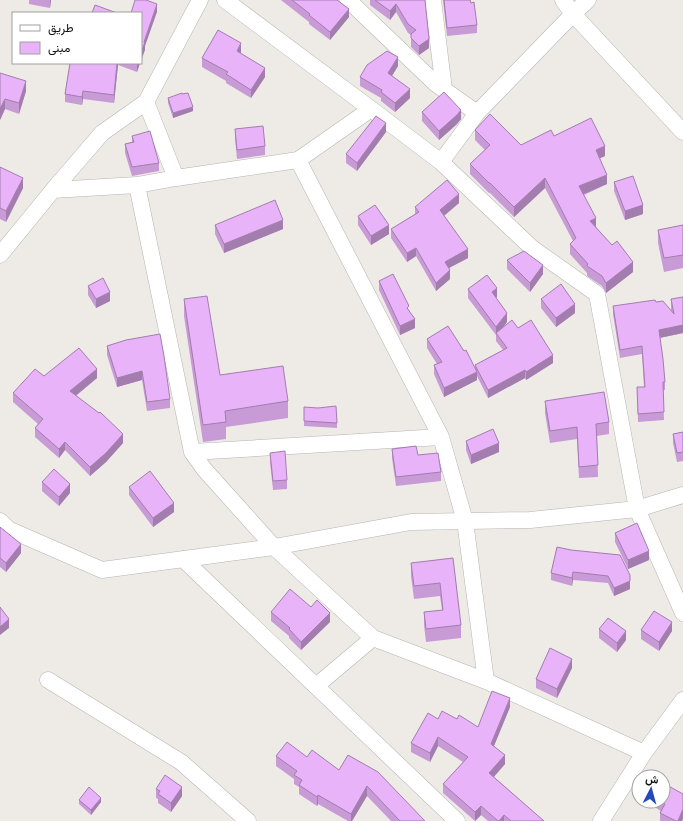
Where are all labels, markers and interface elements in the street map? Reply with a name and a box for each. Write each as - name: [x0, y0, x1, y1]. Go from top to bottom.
- legend: [12, 12, 142, 64]
- text: طريق: [48, 20, 74, 36]
- text: مبنى: [48, 40, 70, 56]
- north arrow: [631, 769, 671, 809]
- text: ش: [645, 771, 659, 787]

